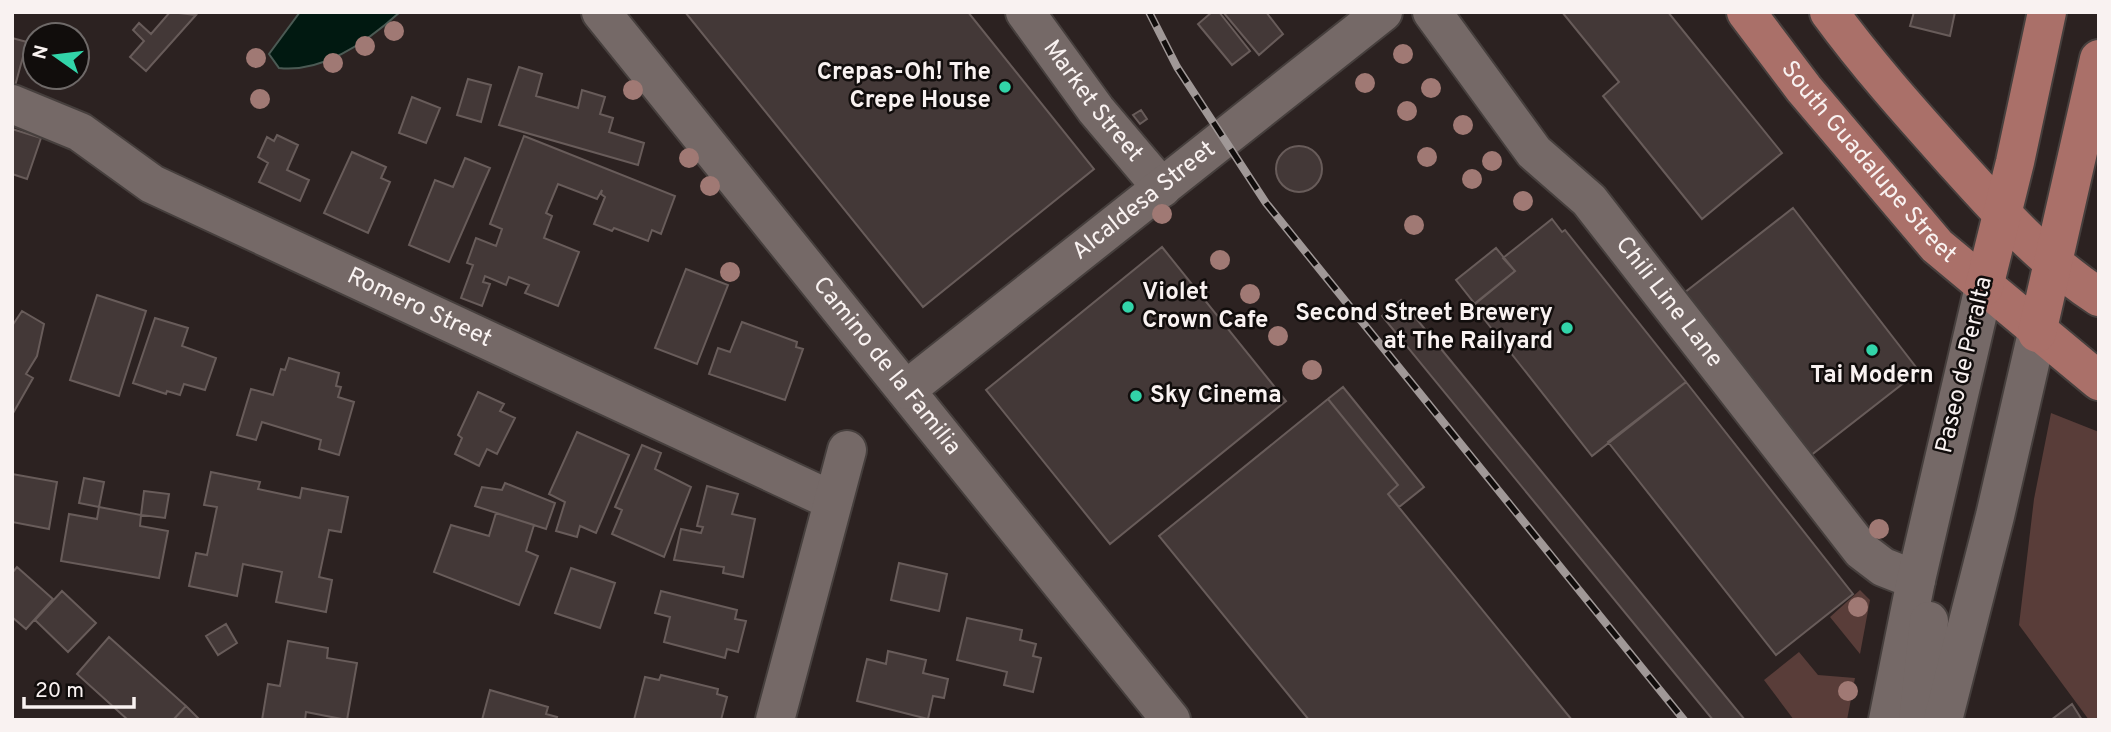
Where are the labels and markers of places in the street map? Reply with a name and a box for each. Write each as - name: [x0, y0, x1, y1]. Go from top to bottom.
- place label: Crepas-Oh! The Crepe House: [817, 58, 991, 116]
- marker: Crepas-Oh! The Crepe House: [997, 79, 1013, 95]
- place label: Violet Crown Cafe: [1142, 278, 1269, 336]
- marker: Violet Crown Cafe: [1120, 299, 1136, 315]
- place label: Second Street Brewery at The Railyard: [1295, 299, 1553, 357]
- marker: Second Street Brewery at The Railyard: [1559, 320, 1575, 336]
- marker: Tai Modern: [1864, 342, 1880, 358]
- place label: Tai Modern: [1810, 361, 1934, 391]
- place label: Sky Cinema: [1150, 381, 1282, 411]
- marker: Sky Cinema: [1128, 388, 1144, 404]

